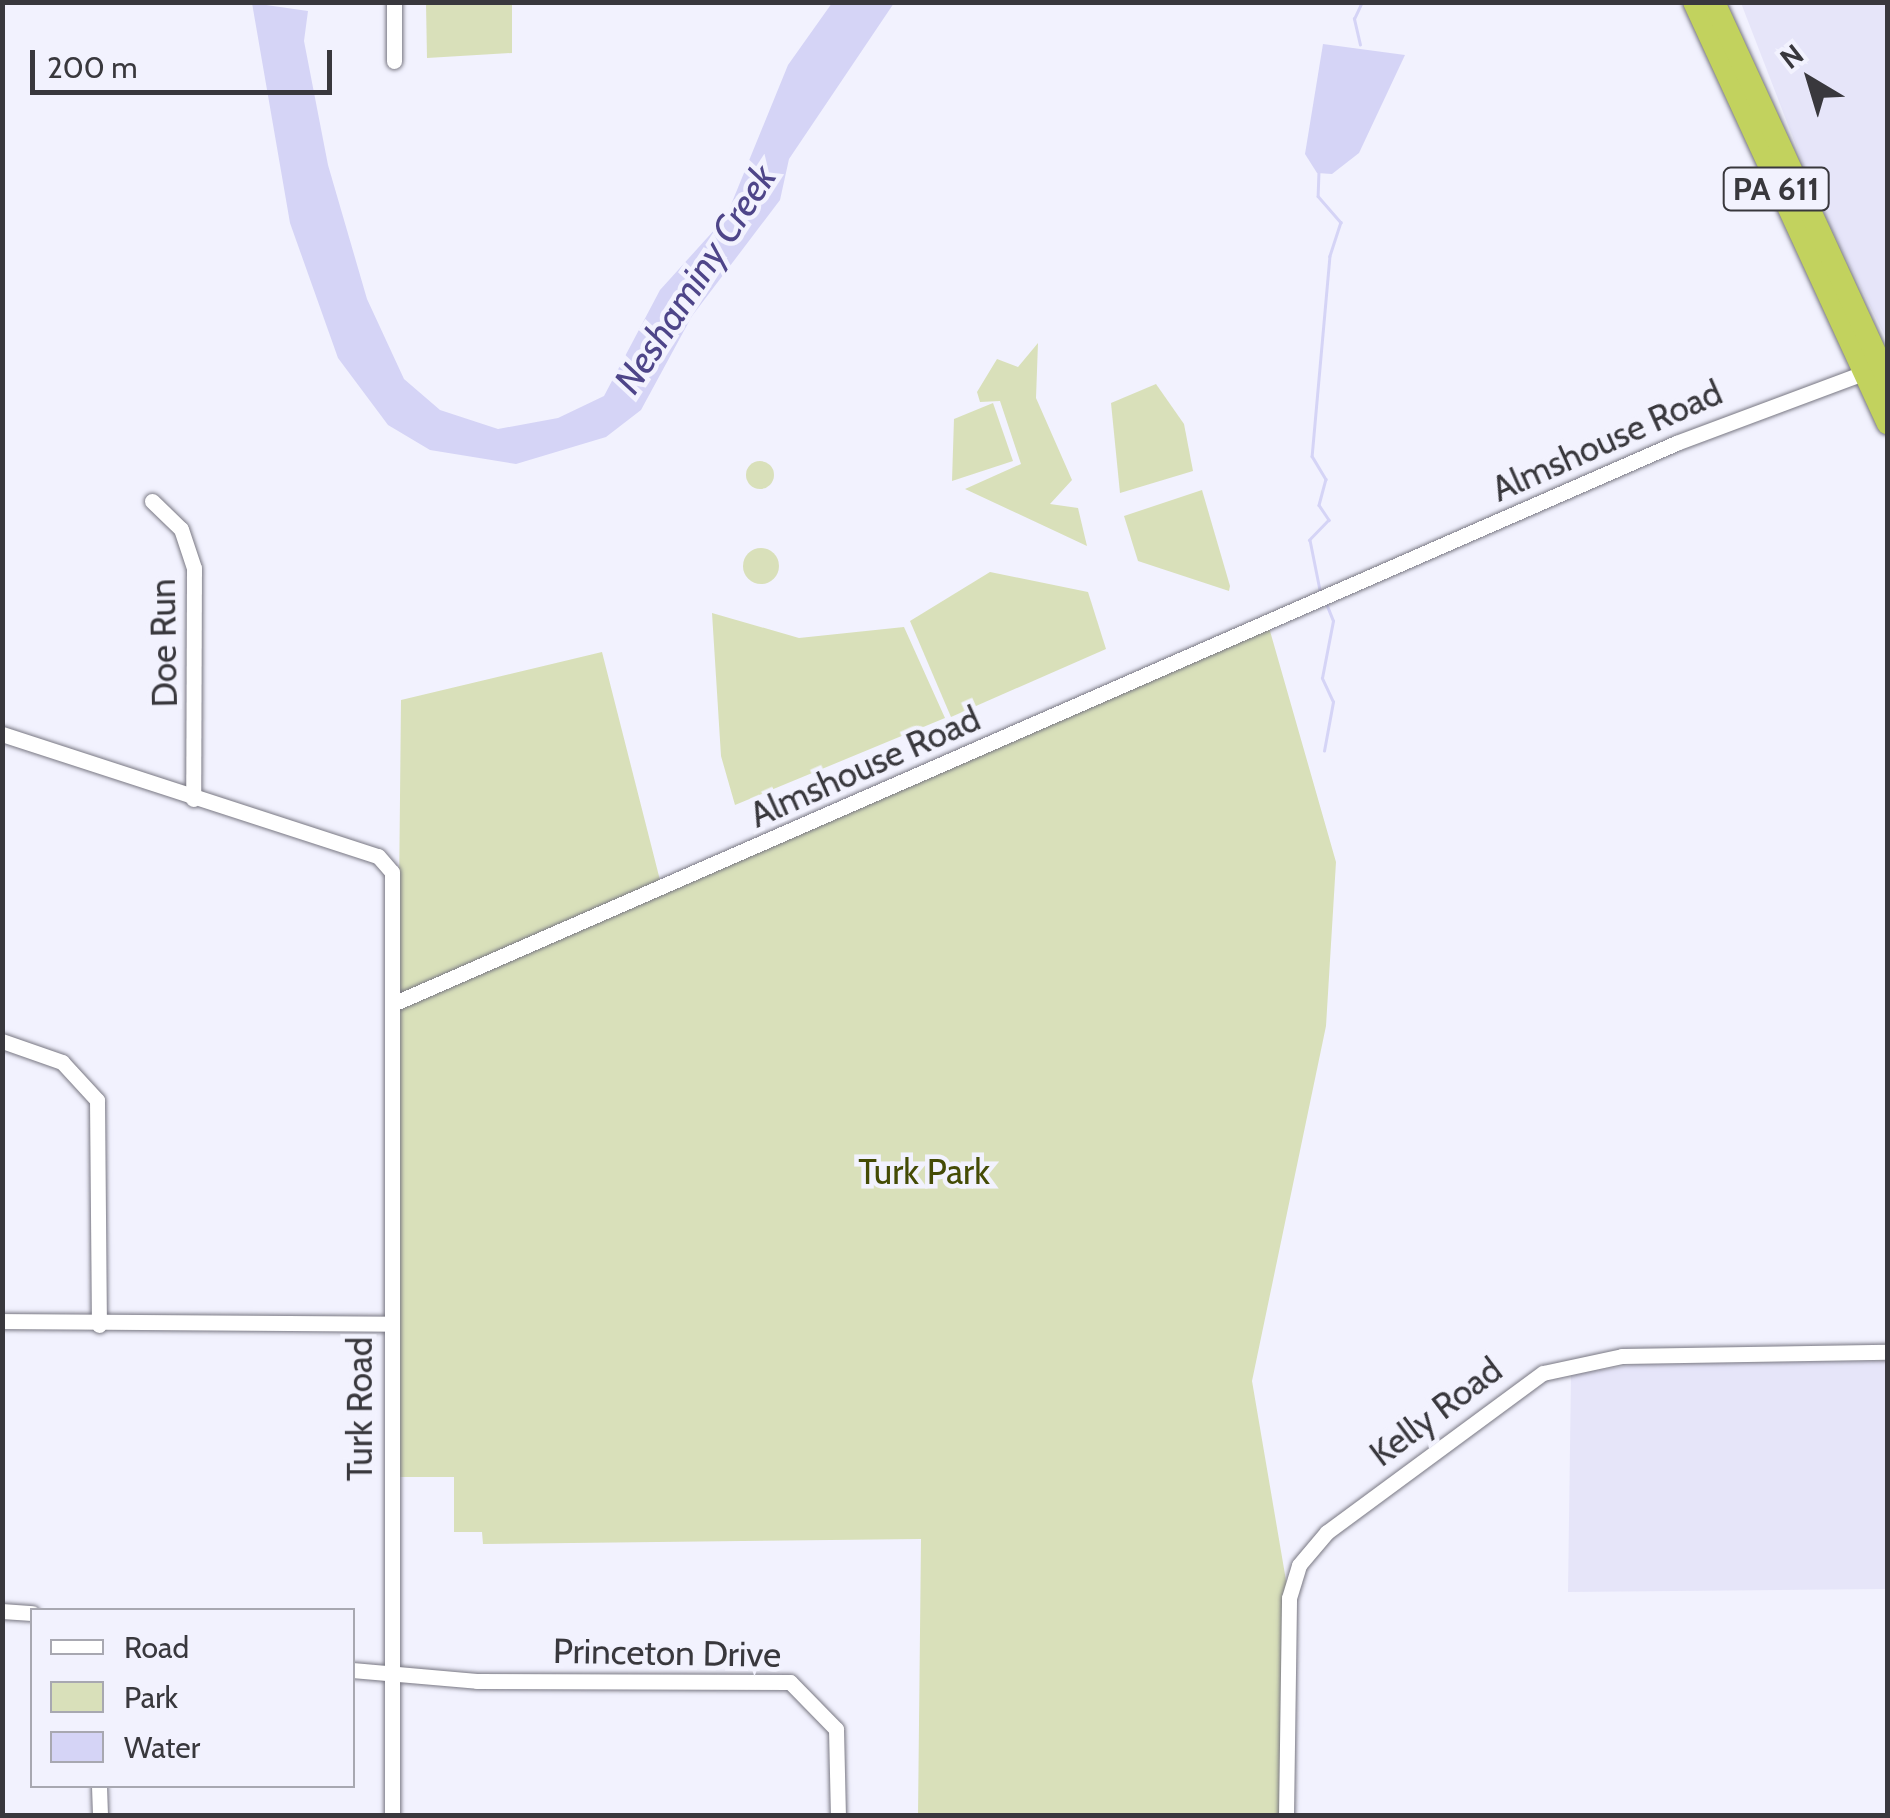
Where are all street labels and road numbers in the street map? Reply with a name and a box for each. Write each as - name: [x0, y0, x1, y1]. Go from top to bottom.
- road number: PA 611: [1721, 162, 1831, 216]
- street label: Almshouse Road: [1485, 371, 1729, 511]
- street label: Doe Run: [142, 578, 186, 708]
- street label: Almshouse Road: [743, 697, 987, 837]
- street label: Turk Road: [339, 1337, 381, 1481]
- street label: Kelly Road: [1362, 1349, 1510, 1475]
- street label: Princeton Drive: [553, 1630, 781, 1676]

